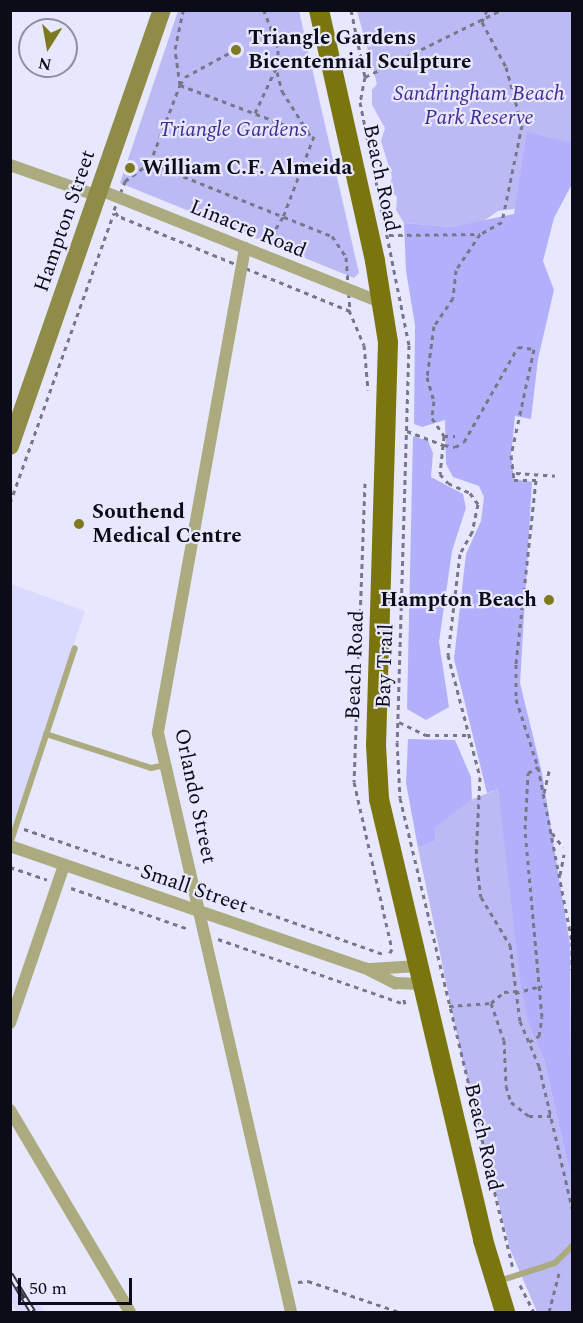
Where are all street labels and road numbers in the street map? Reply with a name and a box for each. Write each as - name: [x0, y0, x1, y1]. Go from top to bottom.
- street label: Beach Road: [357, 122, 405, 234]
- street label: Hampton Street: [29, 147, 101, 295]
- street label: Linacre Road: [186, 194, 310, 264]
- street label: Beach Road: [340, 610, 370, 720]
- street label: Bay Trail: [371, 623, 399, 709]
- street label: Orlando Street: [168, 726, 222, 866]
- street label: Small Street: [137, 859, 251, 919]
- street label: Beach Road: [458, 1081, 508, 1193]

